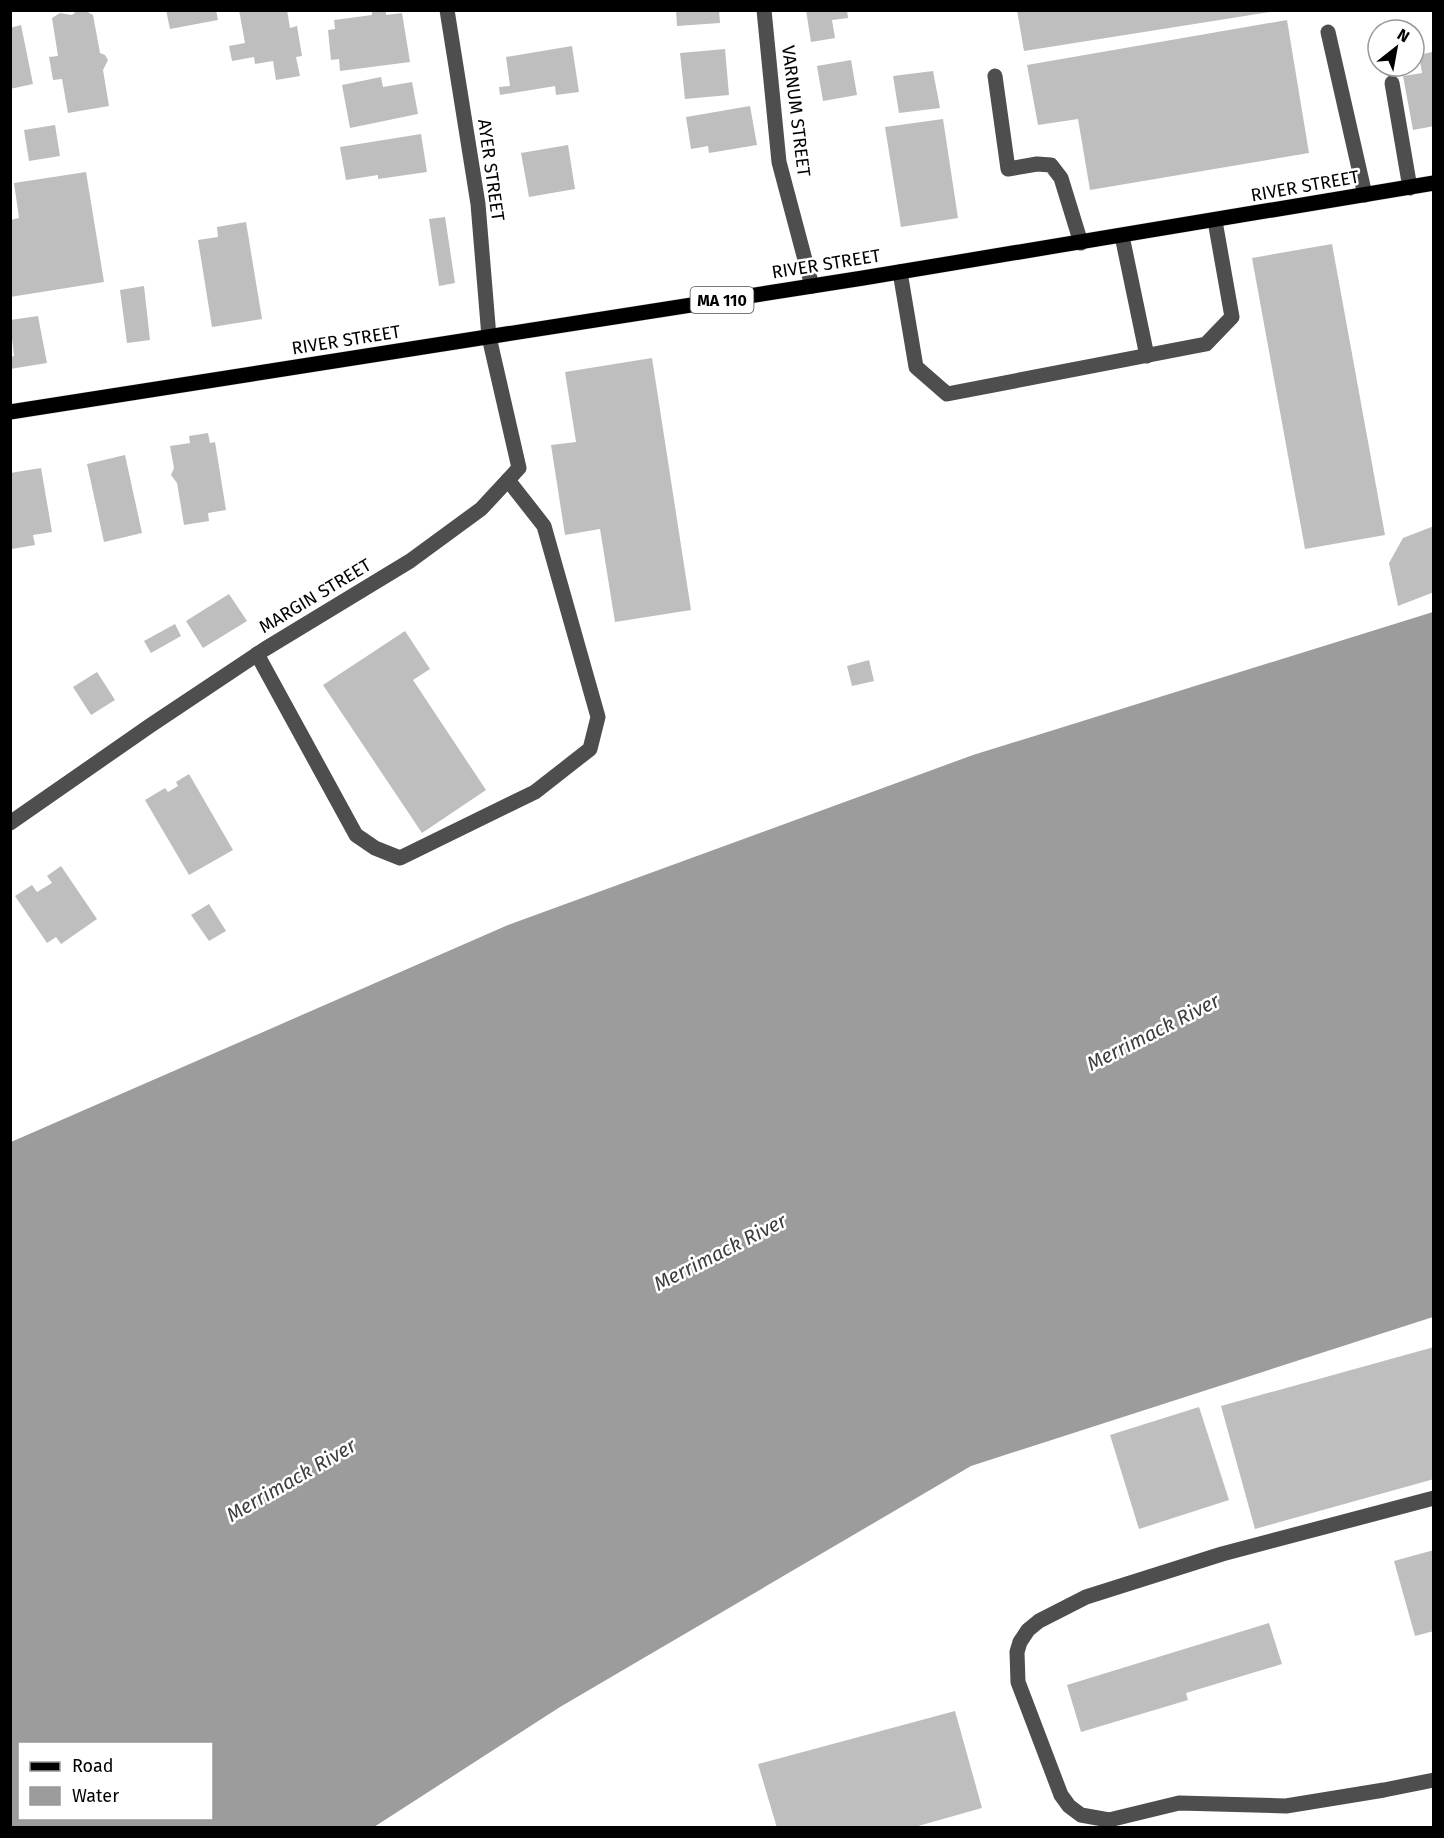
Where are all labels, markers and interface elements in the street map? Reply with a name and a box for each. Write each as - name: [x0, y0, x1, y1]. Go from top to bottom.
- north arrow: [1366, 18, 1426, 78]
- text: N: [1394, 25, 1413, 46]
- street label: VARNUM STREET: [777, 44, 815, 179]
- street label: AYER STREET: [473, 118, 509, 223]
- street label: RIVER STREET: [1249, 166, 1362, 206]
- street label: RIVER STREET: [770, 244, 883, 283]
- road number: MA 110: [690, 287, 754, 313]
- street label: RIVER STREET: [290, 320, 403, 359]
- street label: MARGIN STREET: [255, 554, 376, 638]
- water label: Merrimack River: [1083, 988, 1225, 1076]
- water label: Merrimack River: [650, 1208, 792, 1296]
- water label: Merrimack River: [222, 1433, 361, 1527]
- legend: [18, 1742, 213, 1820]
- text: Road: [72, 1755, 114, 1777]
- text: Water: [72, 1785, 119, 1807]

